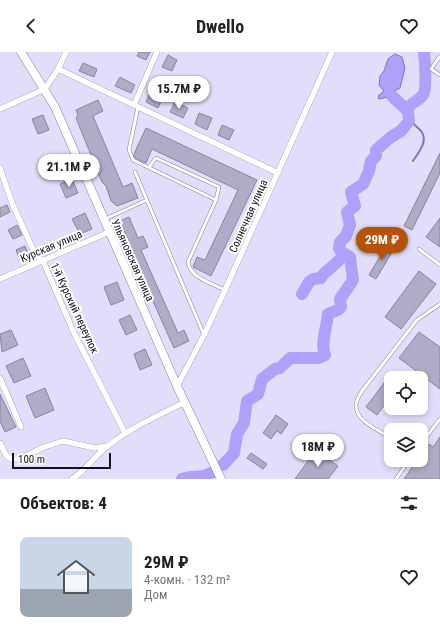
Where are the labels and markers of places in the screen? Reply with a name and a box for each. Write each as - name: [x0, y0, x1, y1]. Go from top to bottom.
- pin: 15.7M ₽: [142, 76, 216, 110]
- pin: 21.1M ₽: [32, 154, 106, 188]
- pin: 29M ₽: [354, 227, 410, 261]
- pin: 18M ₽: [290, 434, 346, 468]

